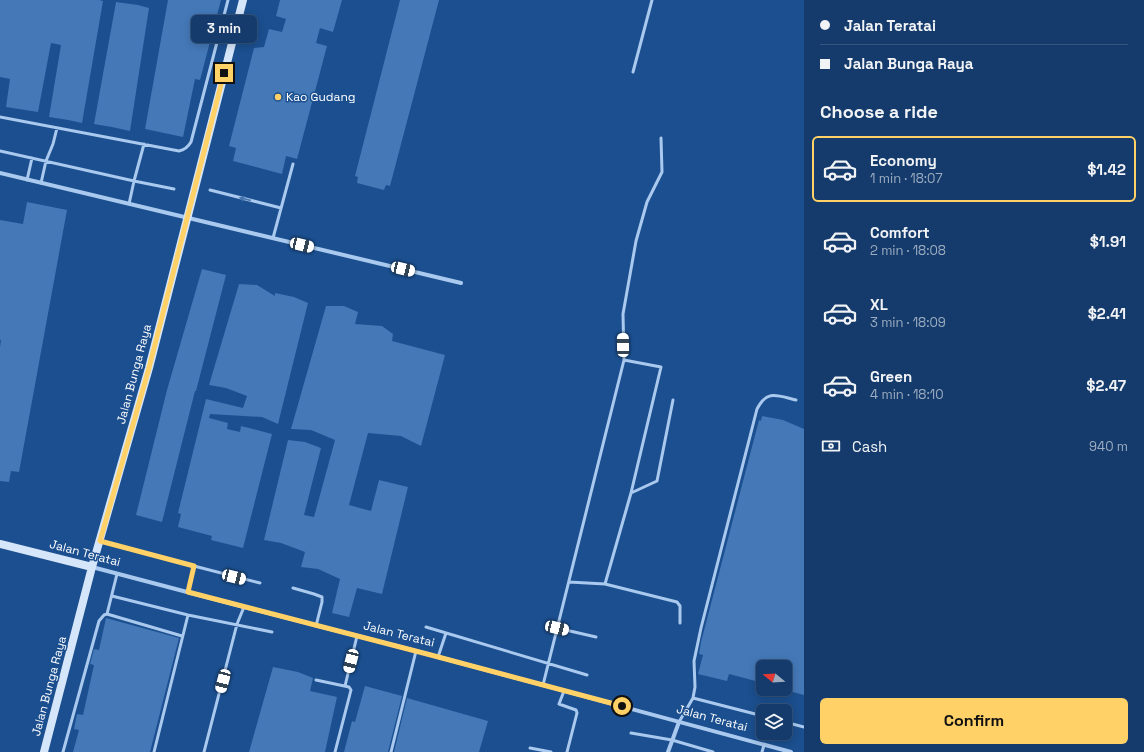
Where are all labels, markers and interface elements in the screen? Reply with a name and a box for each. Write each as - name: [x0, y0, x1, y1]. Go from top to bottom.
- callout: 3 min: [191, 15, 257, 43]
- text: Jalan Teratai: [844, 16, 936, 35]
- text: 3 min: [207, 20, 241, 37]
- text: Jalan Bunga Raya: [844, 54, 973, 73]
- route end: [215, 64, 233, 82]
- place label: Kao Gudang: [286, 89, 356, 105]
- marker: Kao Gudang: [273, 92, 283, 102]
- text: Choose a ride: [820, 100, 938, 123]
- icon: car: [822, 151, 858, 187]
- text: Economy: [870, 151, 937, 170]
- text: $1.42: [1087, 160, 1126, 179]
- text: 1 min · 18:07: [870, 170, 942, 187]
- one-way arrow: [239, 195, 252, 201]
- icon: car: [822, 223, 858, 259]
- text: Comfort: [870, 223, 930, 242]
- text: $1.91: [1090, 232, 1126, 251]
- car: [289, 236, 315, 254]
- text: 2 min · 18:08: [870, 242, 946, 259]
- car: [390, 260, 416, 278]
- icon: car: [822, 295, 858, 331]
- text: XL: [870, 295, 888, 314]
- text: $2.41: [1088, 304, 1126, 323]
- text: 3 min · 18:09: [870, 314, 946, 331]
- street label: Jalan Bunga Raya: [113, 322, 155, 426]
- car: [617, 333, 629, 357]
- icon: car: [822, 367, 858, 403]
- text: Green: [870, 367, 912, 386]
- text: $2.47: [1086, 376, 1126, 395]
- text: 4 min · 18:10: [870, 386, 944, 403]
- icon: cash: [820, 435, 842, 457]
- text: Cash: [852, 437, 887, 456]
- text: 940 m: [1089, 438, 1128, 455]
- street label: Jalan Teratai: [48, 536, 122, 570]
- car: [221, 568, 247, 586]
- street label: Jalan Teratai: [362, 617, 436, 651]
- car: [544, 619, 570, 637]
- street label: Jalan Bunga Raya: [28, 634, 70, 738]
- car: [342, 648, 360, 674]
- north arrow: [756, 660, 792, 696]
- map controls: [756, 660, 792, 740]
- car: [214, 668, 232, 694]
- route start: [613, 697, 631, 715]
- button: Confirm: [820, 698, 1128, 744]
- street label: Jalan Teratai: [675, 701, 749, 735]
- button: layers: [756, 704, 792, 740]

